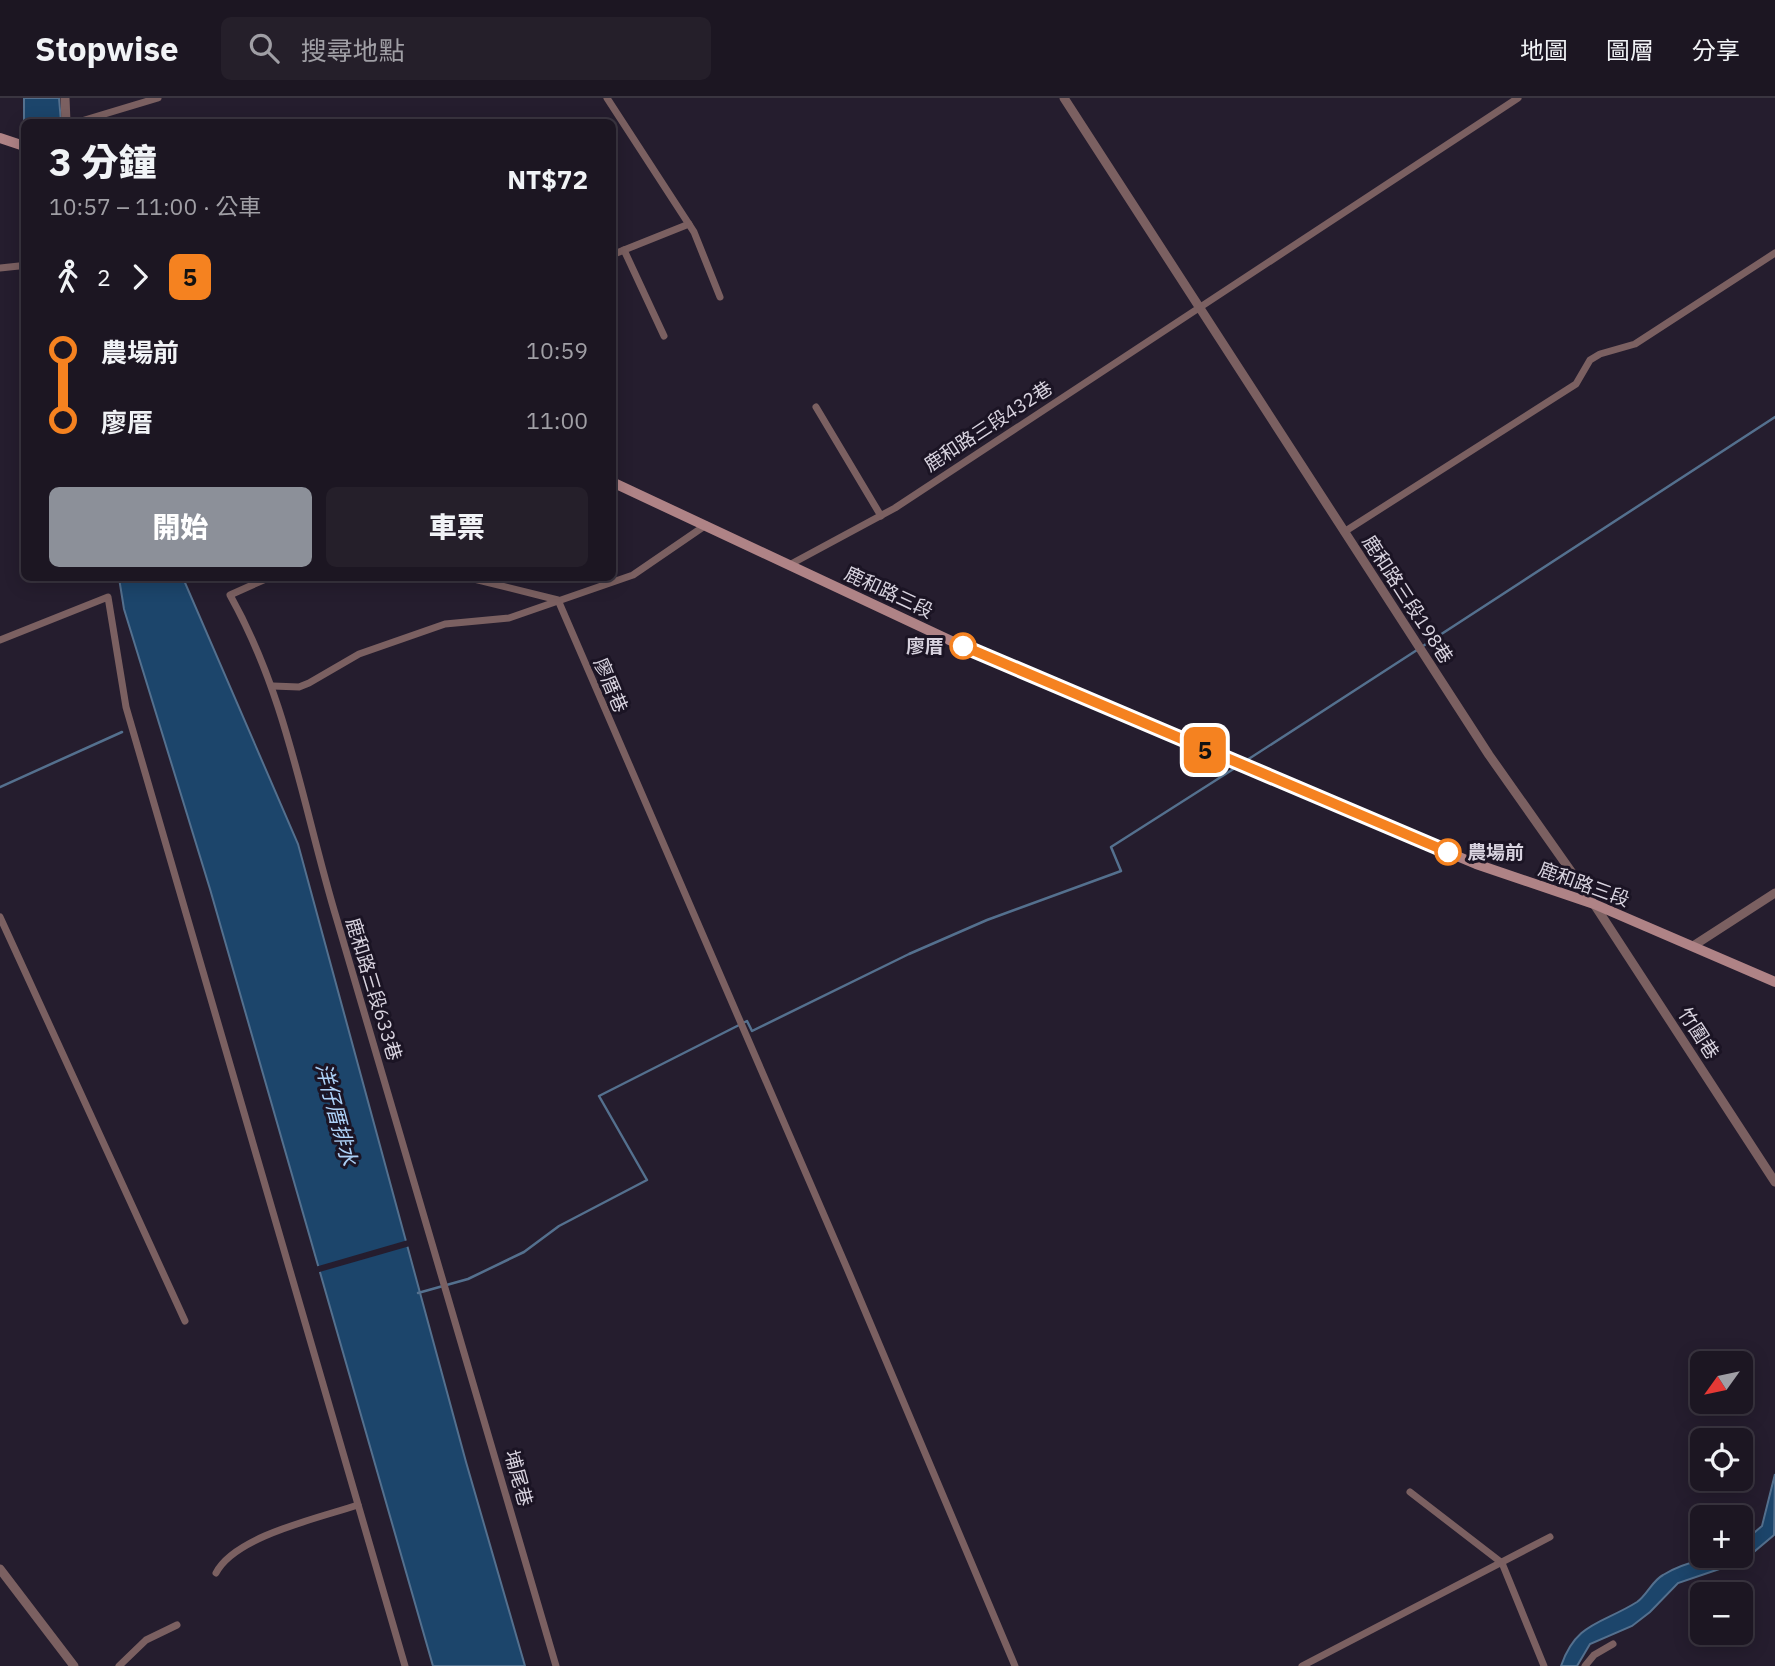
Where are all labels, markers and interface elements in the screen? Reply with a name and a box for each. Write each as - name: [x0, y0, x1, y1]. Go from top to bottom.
- search box: [221, 17, 711, 80]
- text: Stopwise: [35, 27, 179, 70]
- icon: search: [245, 29, 283, 67]
- text: 搜尋地點: [301, 33, 405, 67]
- text: 地圖: [1520, 34, 1568, 66]
- text: 圖層: [1606, 34, 1654, 66]
- text: 分享: [1692, 34, 1740, 66]
- text: 3 分鐘: [49, 137, 157, 186]
- text: NT$72: [507, 162, 588, 196]
- text: 10:57 – 11:00 · 公車: [49, 191, 262, 221]
- icon: walk: [49, 258, 87, 296]
- icon: forward: [121, 258, 159, 296]
- text: 5: [183, 261, 197, 293]
- text: 2: [97, 262, 111, 292]
- text: 農場前: [101, 335, 179, 369]
- text: 10:59: [526, 335, 588, 365]
- street label: 鹿和路三段432巷: [919, 376, 1057, 476]
- text: 廖厝: [101, 405, 153, 439]
- text: 11:00: [526, 405, 588, 435]
- button: 開始: [49, 487, 312, 567]
- button: 車票: [326, 487, 588, 567]
- street label: 鹿和路三段198巷: [1358, 530, 1458, 668]
- street label: 鹿和路三段: [841, 561, 937, 623]
- marker: 廖厝: [950, 633, 976, 659]
- place label: 廖厝: [906, 634, 944, 658]
- street label: 廖厝巷: [589, 654, 633, 716]
- line badge: 5: [1182, 727, 1228, 773]
- text: 5: [1198, 734, 1212, 766]
- marker: 農場前: [1435, 839, 1461, 865]
- place label: 農場前: [1467, 840, 1524, 864]
- street label: 鹿和路三段: [1535, 856, 1633, 912]
- street label: 鹿和路三段633巷: [341, 915, 407, 1063]
- street label: 竹圍巷: [1673, 1003, 1725, 1063]
- water label: 洋仔厝排水: [310, 1060, 364, 1169]
- north arrow: [1690, 1351, 1754, 1414]
- map controls: [1690, 1351, 1753, 1645]
- button: locate: [1690, 1428, 1753, 1491]
- street label: 埔尾巷: [500, 1447, 538, 1509]
- button: +: [1690, 1505, 1753, 1568]
- button: −: [1690, 1582, 1753, 1645]

